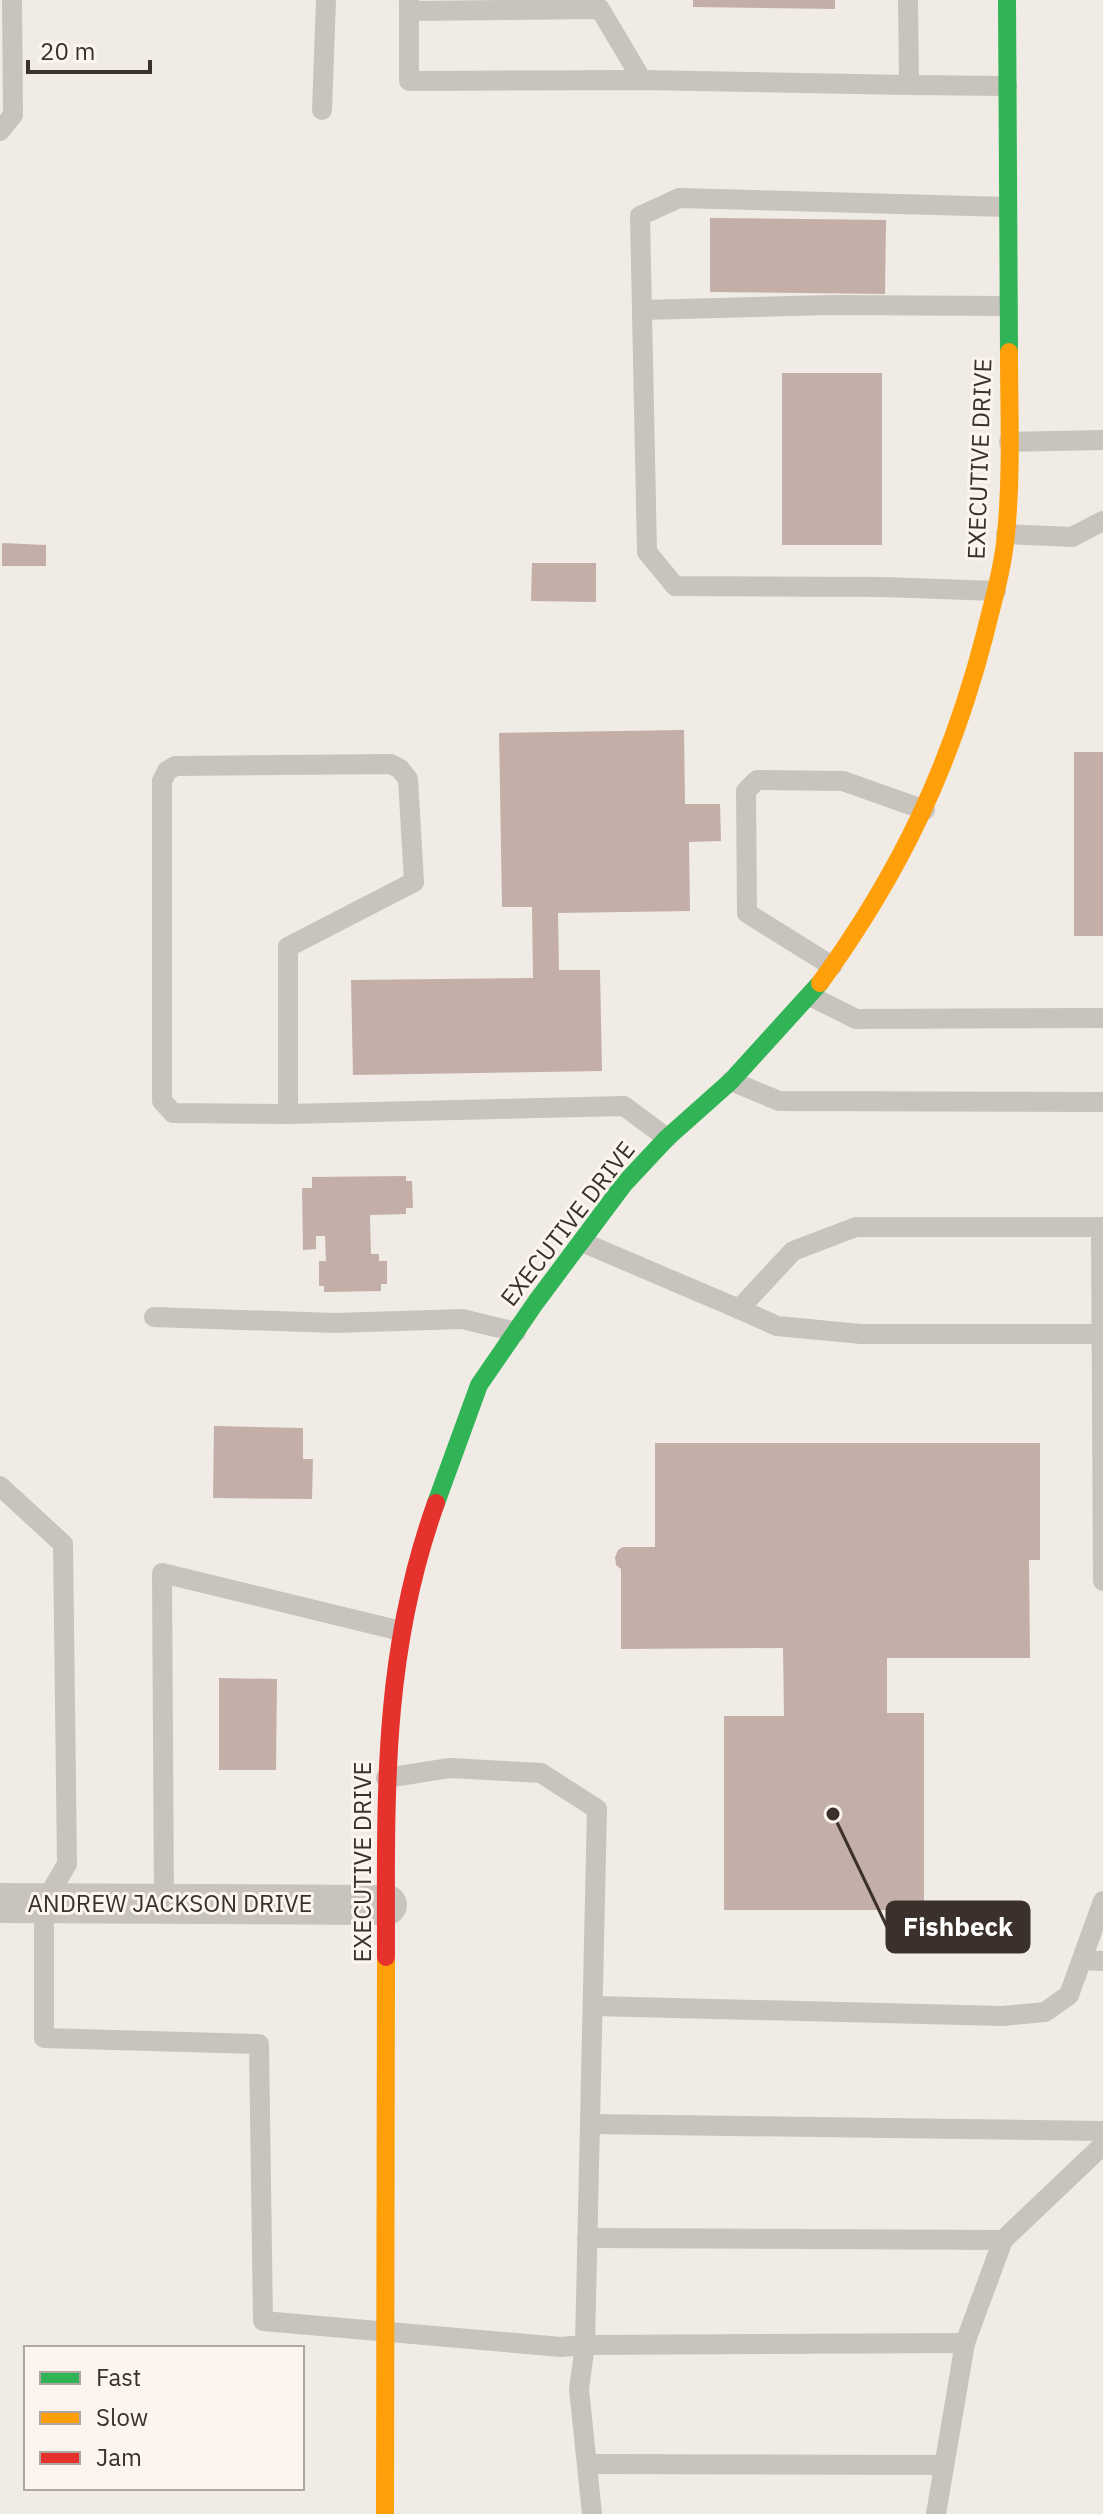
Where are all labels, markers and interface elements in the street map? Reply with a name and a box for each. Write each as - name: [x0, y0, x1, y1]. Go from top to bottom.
- scale bar: [28, 24, 150, 74]
- text: 20 m: [40, 35, 95, 67]
- street label: EXECUTIVE DRIVE: [960, 358, 998, 560]
- street label: EXECUTIVE DRIVE: [493, 1134, 642, 1312]
- street label: EXECUTIVE DRIVE: [346, 1762, 378, 1962]
- street label: ANDREW JACKSON DRIVE: [27, 1887, 313, 1919]
- callout: Fishbeck: [887, 1902, 1029, 1952]
- text: Fishbeck: [903, 1909, 1013, 1943]
- legend: [24, 2346, 304, 2490]
- text: Fast: [96, 2361, 141, 2393]
- text: Slow: [96, 2401, 148, 2433]
- text: Jam: [96, 2441, 142, 2473]

